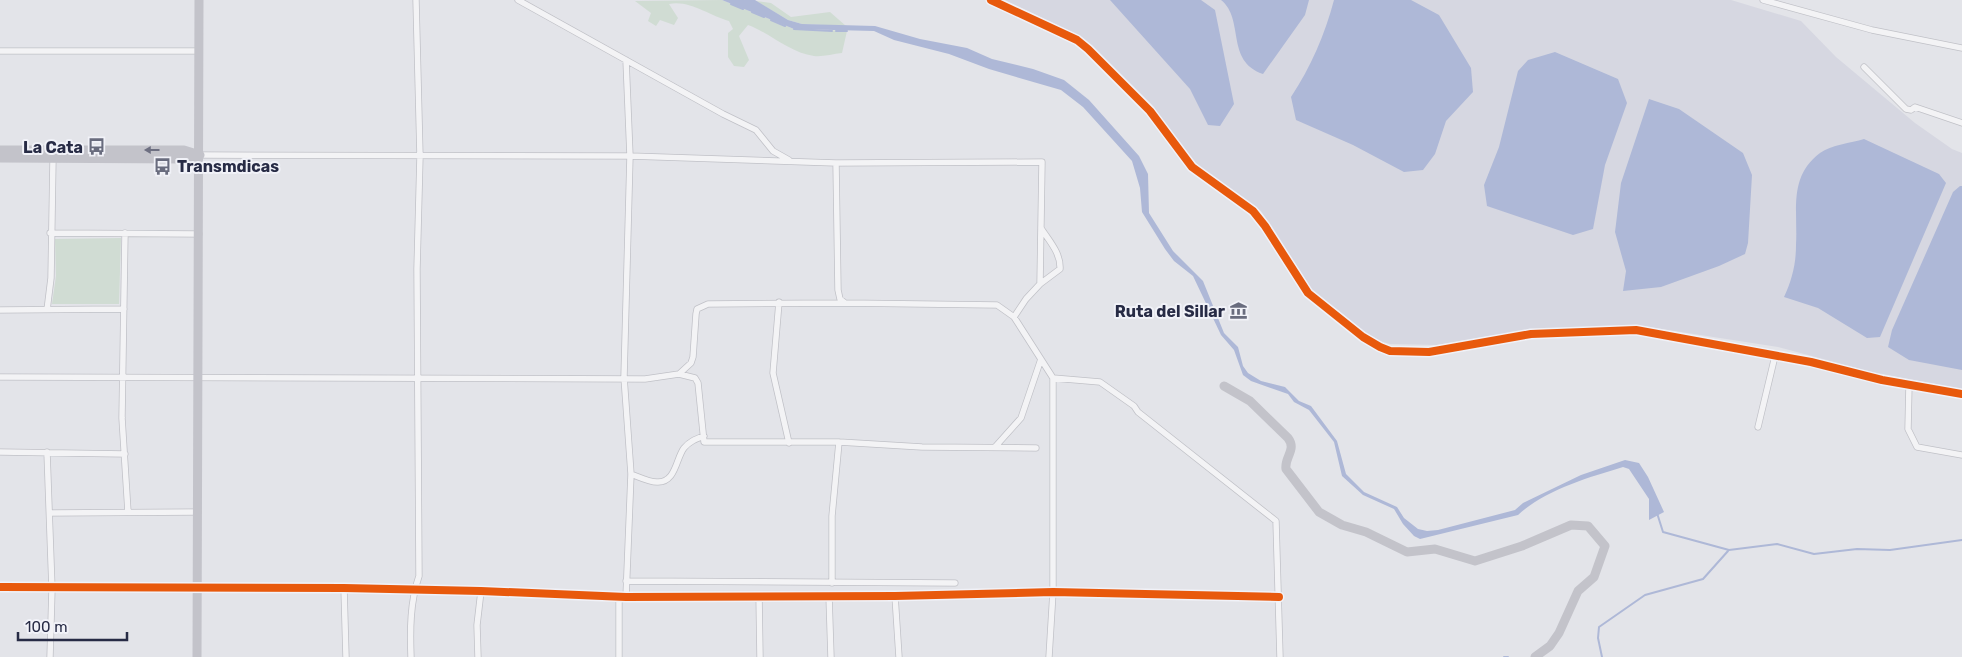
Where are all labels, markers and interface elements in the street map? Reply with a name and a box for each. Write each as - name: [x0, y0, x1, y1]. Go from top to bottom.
- bus stop icon: La Cata: [87, 137, 107, 157]
- place label: La Cata: [23, 138, 83, 157]
- one-way arrow: [144, 146, 160, 154]
- bus stop icon: Transmdicas: [153, 156, 173, 176]
- place label: Transmdicas: [177, 157, 279, 176]
- museum icon: Ruta del Sillar: [1229, 301, 1249, 321]
- place label: Ruta del Sillar: [1115, 302, 1226, 321]
- scale bar: [18, 610, 126, 642]
- text: 100 m: [25, 618, 67, 636]

